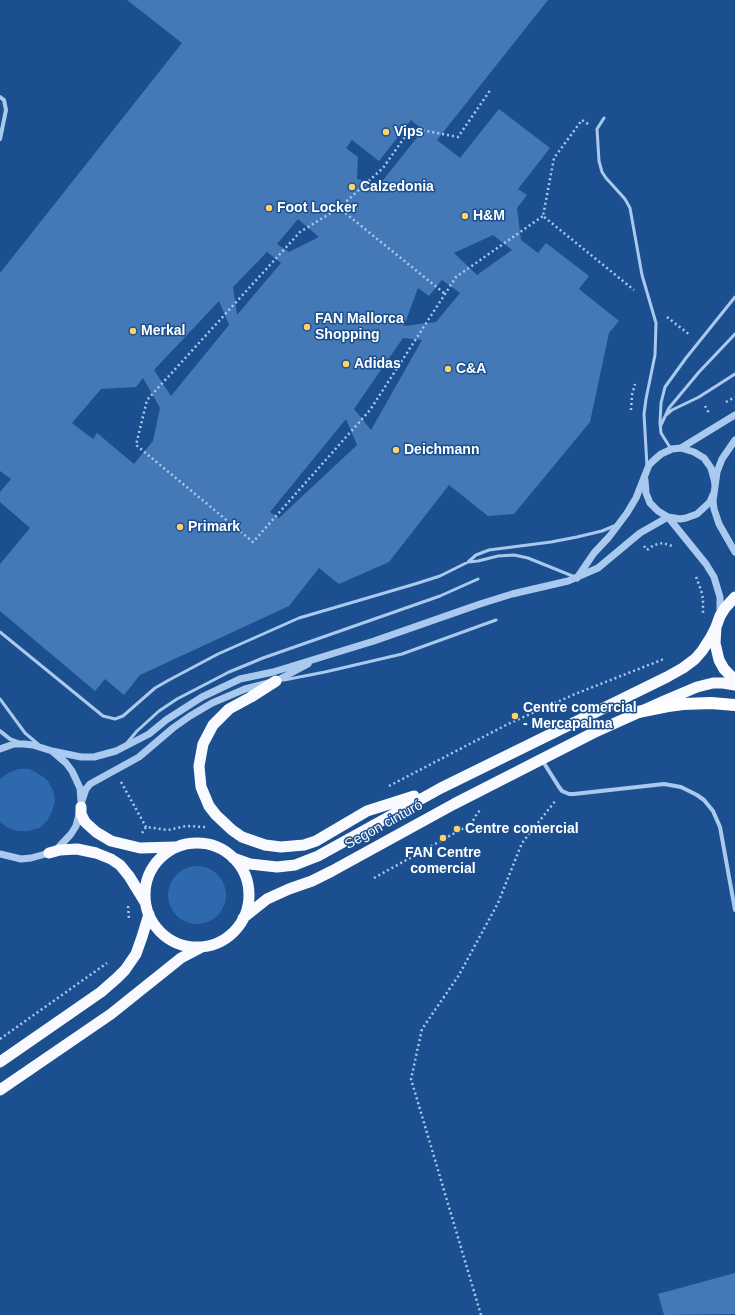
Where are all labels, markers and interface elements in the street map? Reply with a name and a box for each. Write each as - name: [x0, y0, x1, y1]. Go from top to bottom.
- place label: Vips: [394, 124, 423, 140]
- marker: Vips: [381, 127, 391, 137]
- place label: Calzedonia: [360, 179, 434, 195]
- marker: Calzedonia: [347, 182, 357, 192]
- place label: Foot Locker: [277, 200, 357, 216]
- marker: Foot Locker: [264, 203, 274, 213]
- place label: H&M: [473, 208, 505, 224]
- marker: H&M: [460, 211, 470, 221]
- place label: FAN Mallorca Shopping: [315, 311, 404, 344]
- marker: FAN Mallorca Shopping: [302, 322, 312, 332]
- place label: Merkal: [141, 323, 185, 339]
- marker: Merkal: [128, 326, 138, 336]
- place label: Adidas: [354, 356, 401, 372]
- marker: Adidas: [341, 359, 351, 369]
- place label: C&A: [456, 361, 486, 377]
- marker: C&A: [443, 364, 453, 374]
- place label: Deichmann: [404, 442, 479, 458]
- marker: Deichmann: [391, 445, 401, 455]
- place label: Primark: [188, 519, 240, 535]
- marker: Primark: [175, 522, 185, 532]
- place label: Centre comercial - Mercapalma: [523, 700, 637, 732]
- marker: Centre comercial - Mercapalma: [510, 711, 520, 721]
- street label: Segon cinturó: [342, 797, 426, 853]
- place label: Centre comercial: [465, 821, 579, 837]
- marker: Centre comercial: [452, 824, 462, 834]
- marker: FAN Centre comercial: [438, 833, 448, 843]
- place label: FAN Centre comercial: [405, 845, 481, 878]

